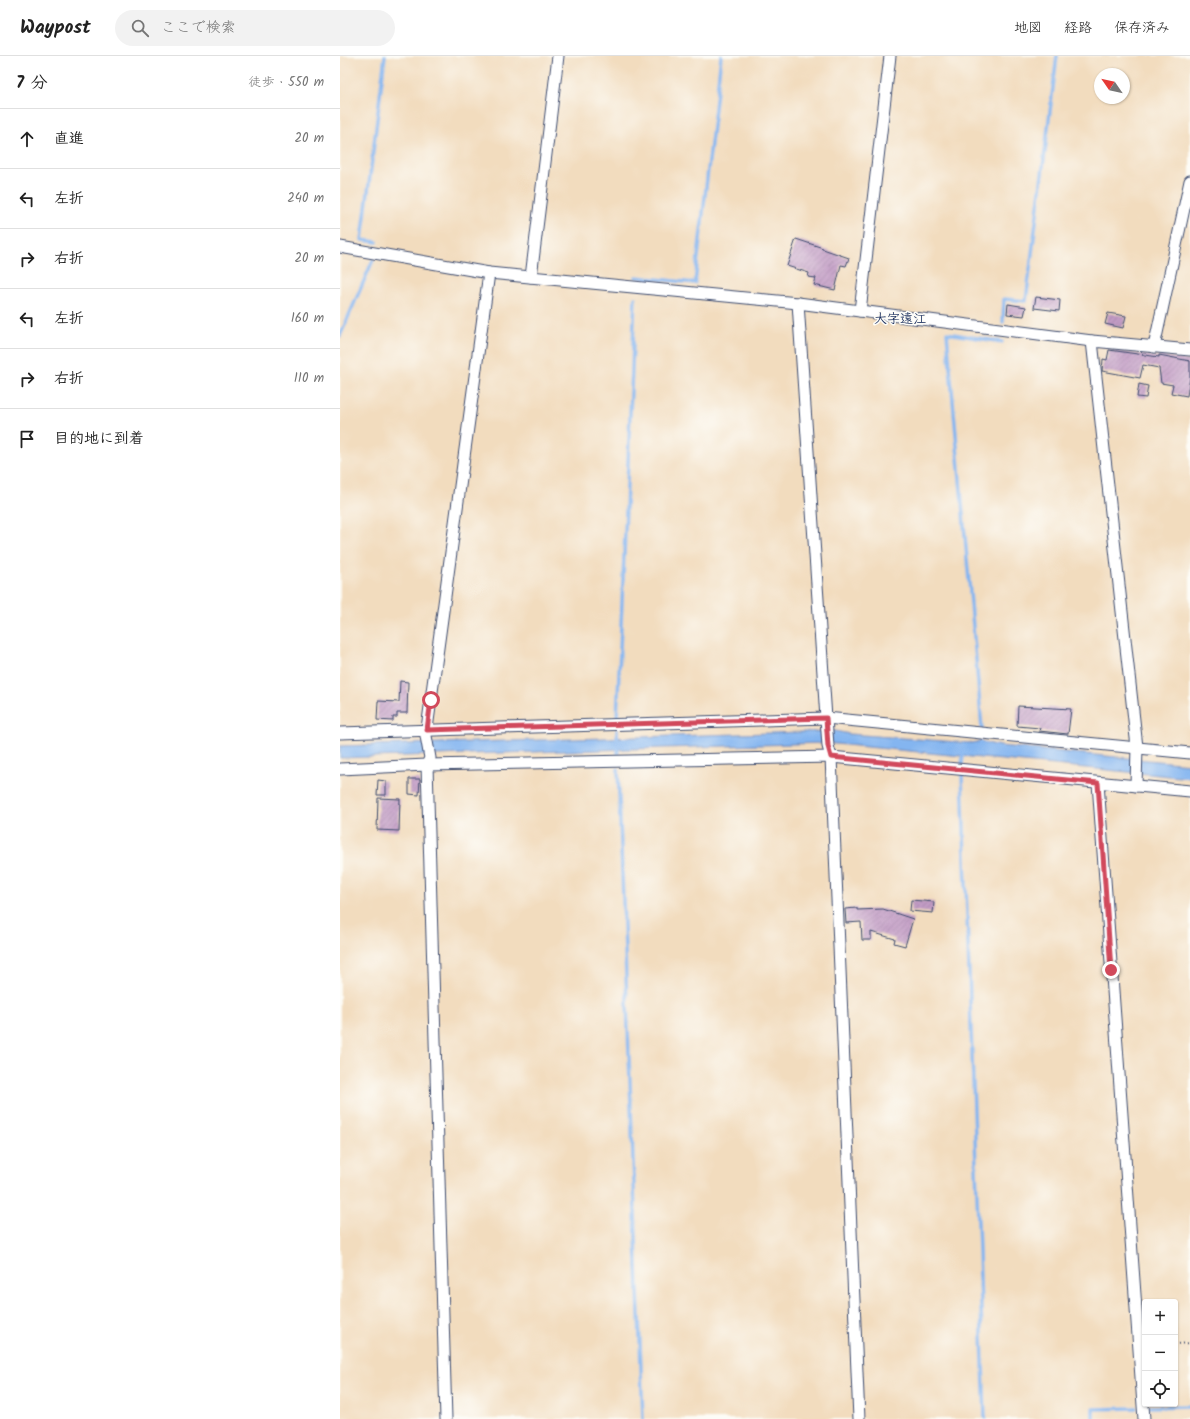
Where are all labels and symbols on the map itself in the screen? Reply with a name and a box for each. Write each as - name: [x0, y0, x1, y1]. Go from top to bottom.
- north arrow: [1094, 68, 1130, 104]
- district label: 大字遠江: [874, 309, 926, 330]
- route start: [422, 691, 440, 709]
- route end: [1102, 961, 1120, 979]

